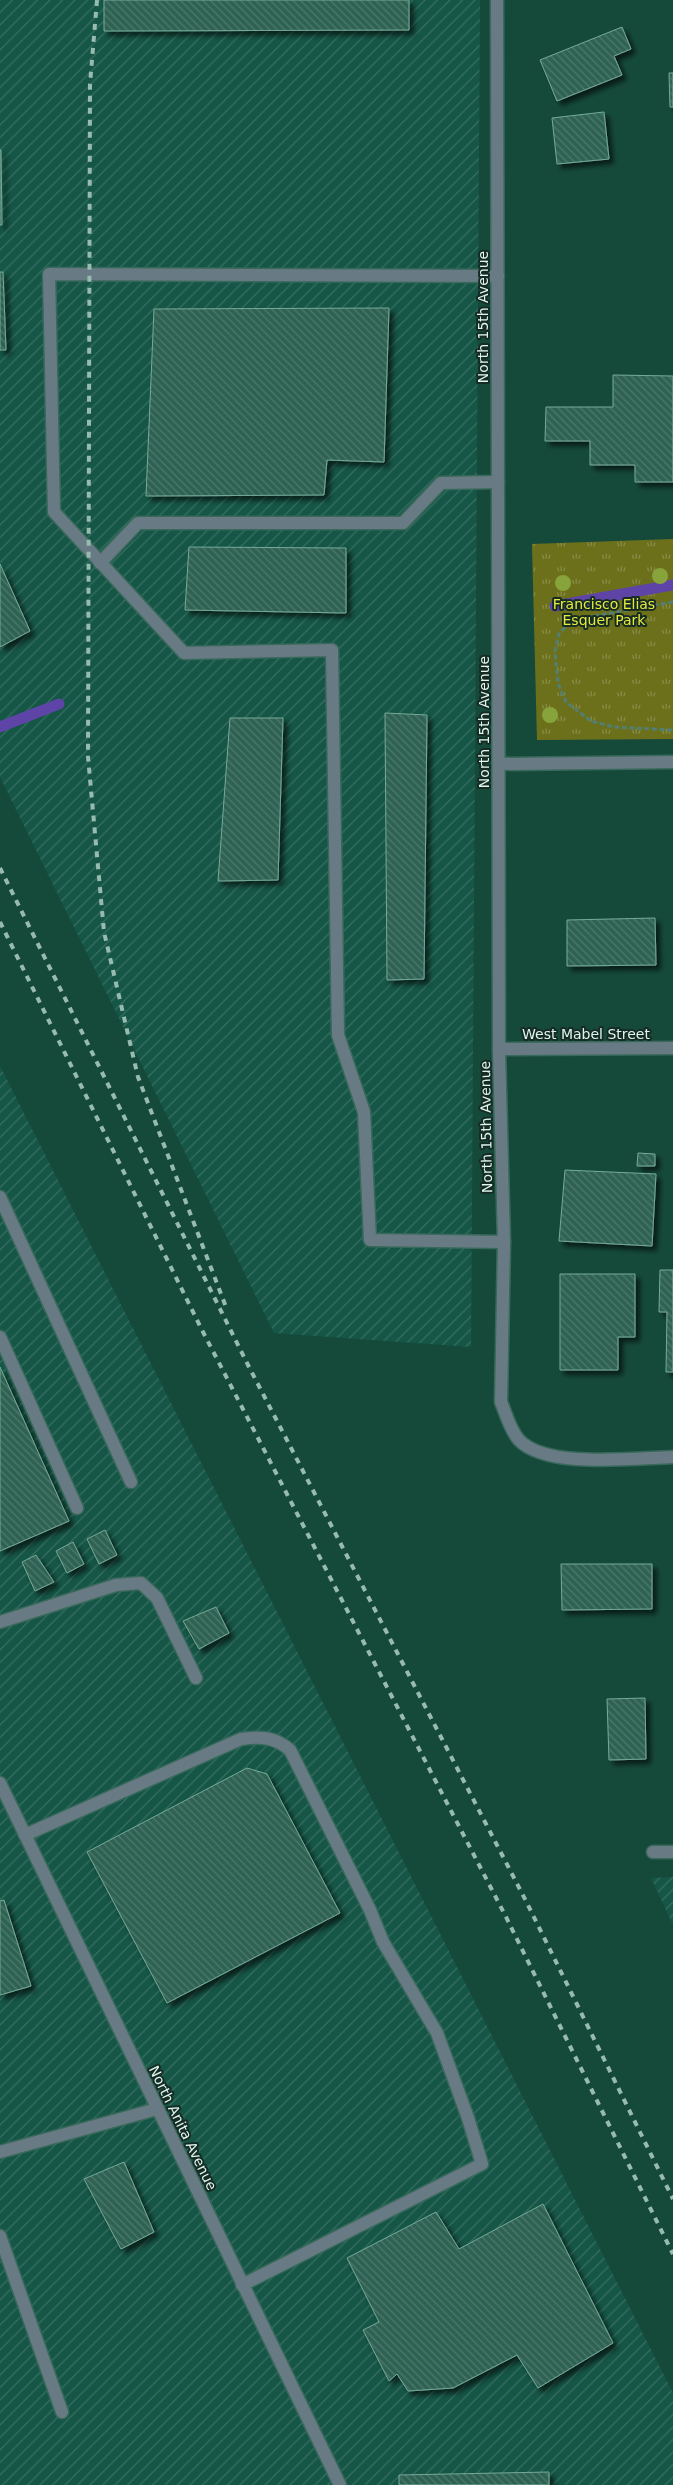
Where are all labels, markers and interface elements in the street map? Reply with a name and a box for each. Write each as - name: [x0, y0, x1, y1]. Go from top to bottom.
- street label: North 15th Avenue: [475, 251, 491, 383]
- park label: Francisco Elias Esquer Park: [553, 596, 655, 628]
- street label: North 15th Avenue: [476, 656, 492, 788]
- street label: West Mabel Street: [522, 1026, 650, 1042]
- street label: North 15th Avenue: [477, 1061, 495, 1193]
- street label: North Anita Avenue: [146, 2063, 220, 2193]

